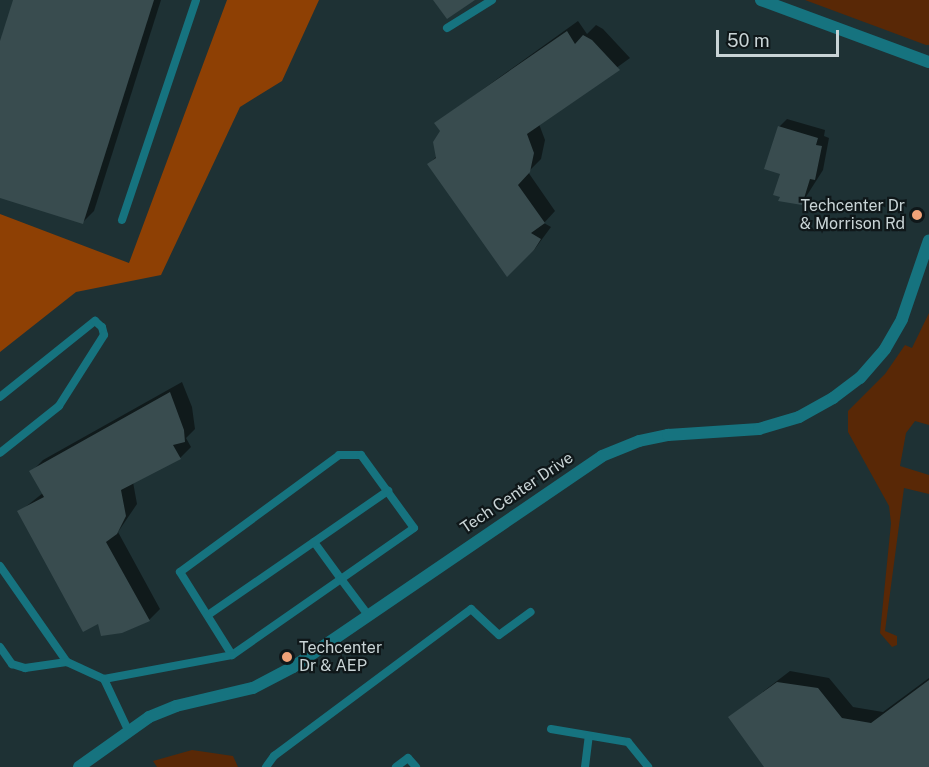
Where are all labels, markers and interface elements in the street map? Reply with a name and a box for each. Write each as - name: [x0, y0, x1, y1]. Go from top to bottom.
- scale bar: [719, 18, 842, 56]
- text: 50 m: [727, 30, 770, 51]
- place label: Techcenter Dr & Morrison Rd: [800, 196, 905, 234]
- marker: Techcenter Dr & Morrison Rd: [910, 208, 924, 222]
- street label: Tech Center Drive: [457, 448, 577, 538]
- place label: Techcenter Dr & AEP: [299, 638, 382, 676]
- marker: Techcenter Dr & AEP: [280, 650, 294, 664]

